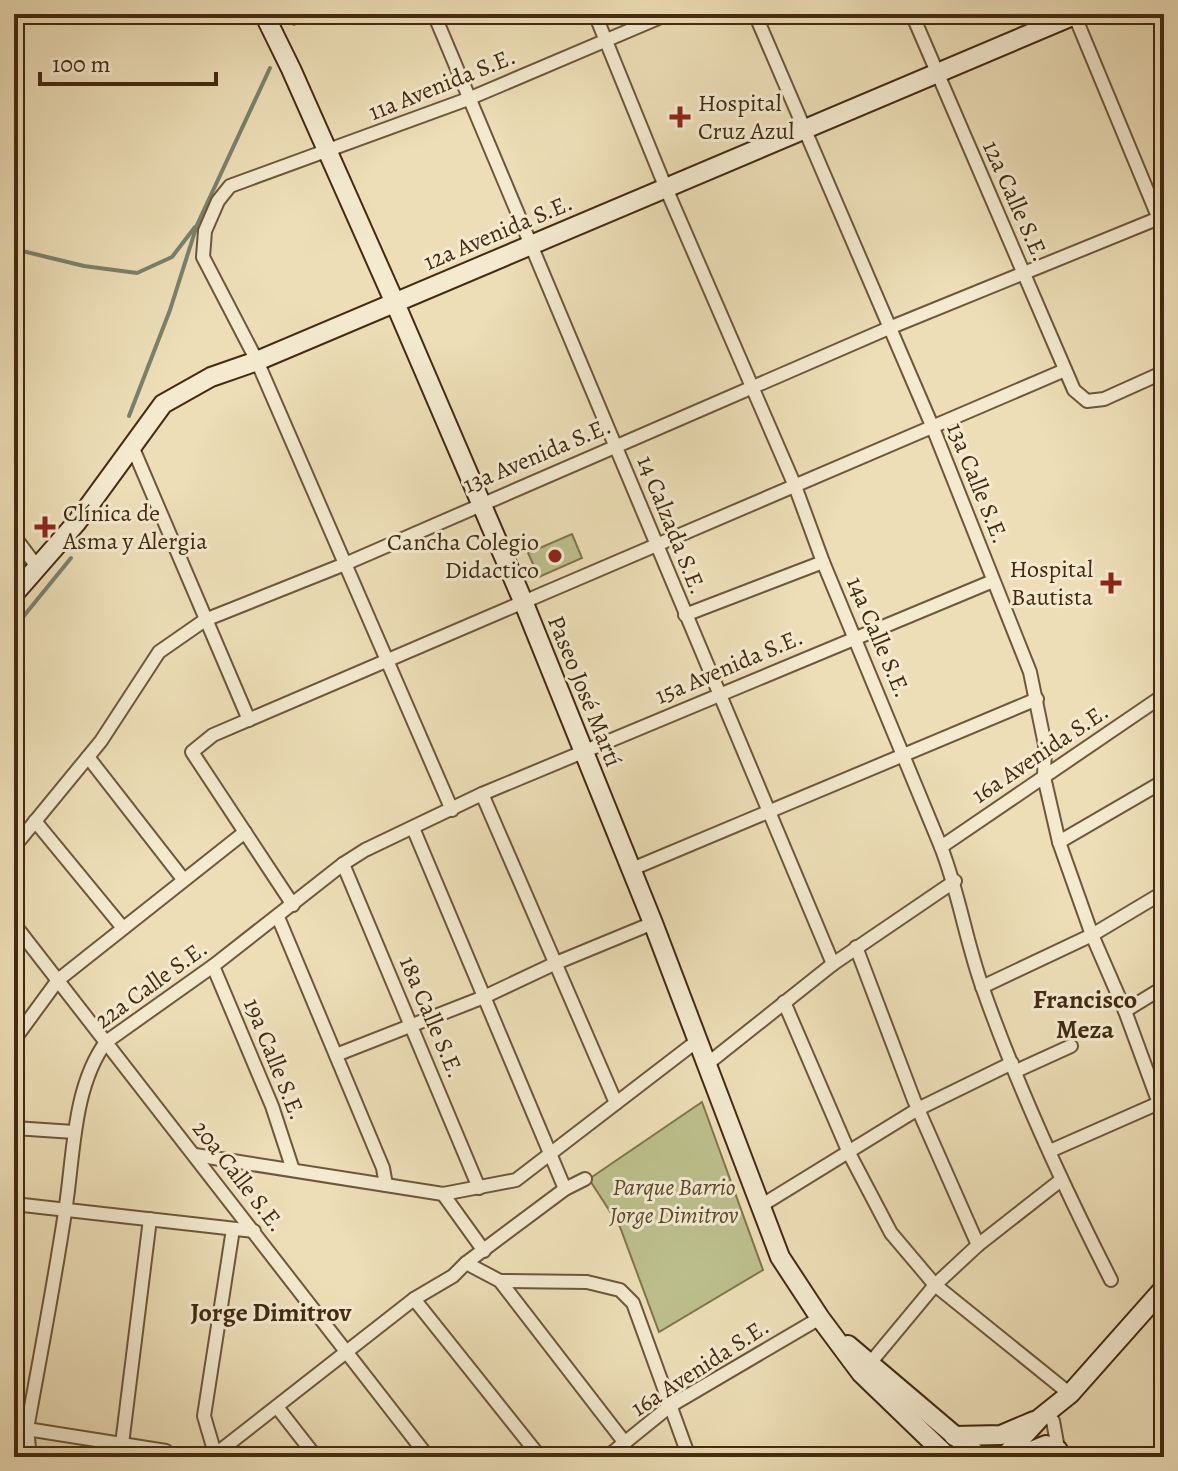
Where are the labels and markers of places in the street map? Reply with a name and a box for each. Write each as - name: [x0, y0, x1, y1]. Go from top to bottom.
- place label: Hospital Cruz Azul: [698, 87, 795, 147]
- marker: Hospital Cruz Azul: [669, 106, 691, 128]
- place label: Clínica de Asma y Alergia: [62, 497, 208, 557]
- marker: Clínica de Asma y Alergia: [34, 516, 56, 538]
- place label: Cancha Colegio Didactico: [387, 526, 539, 586]
- marker: Cancha Colegio Didactico: [546, 547, 564, 565]
- place label: Hospital Bautista: [1009, 553, 1094, 613]
- marker: Hospital Bautista: [1100, 572, 1122, 594]

